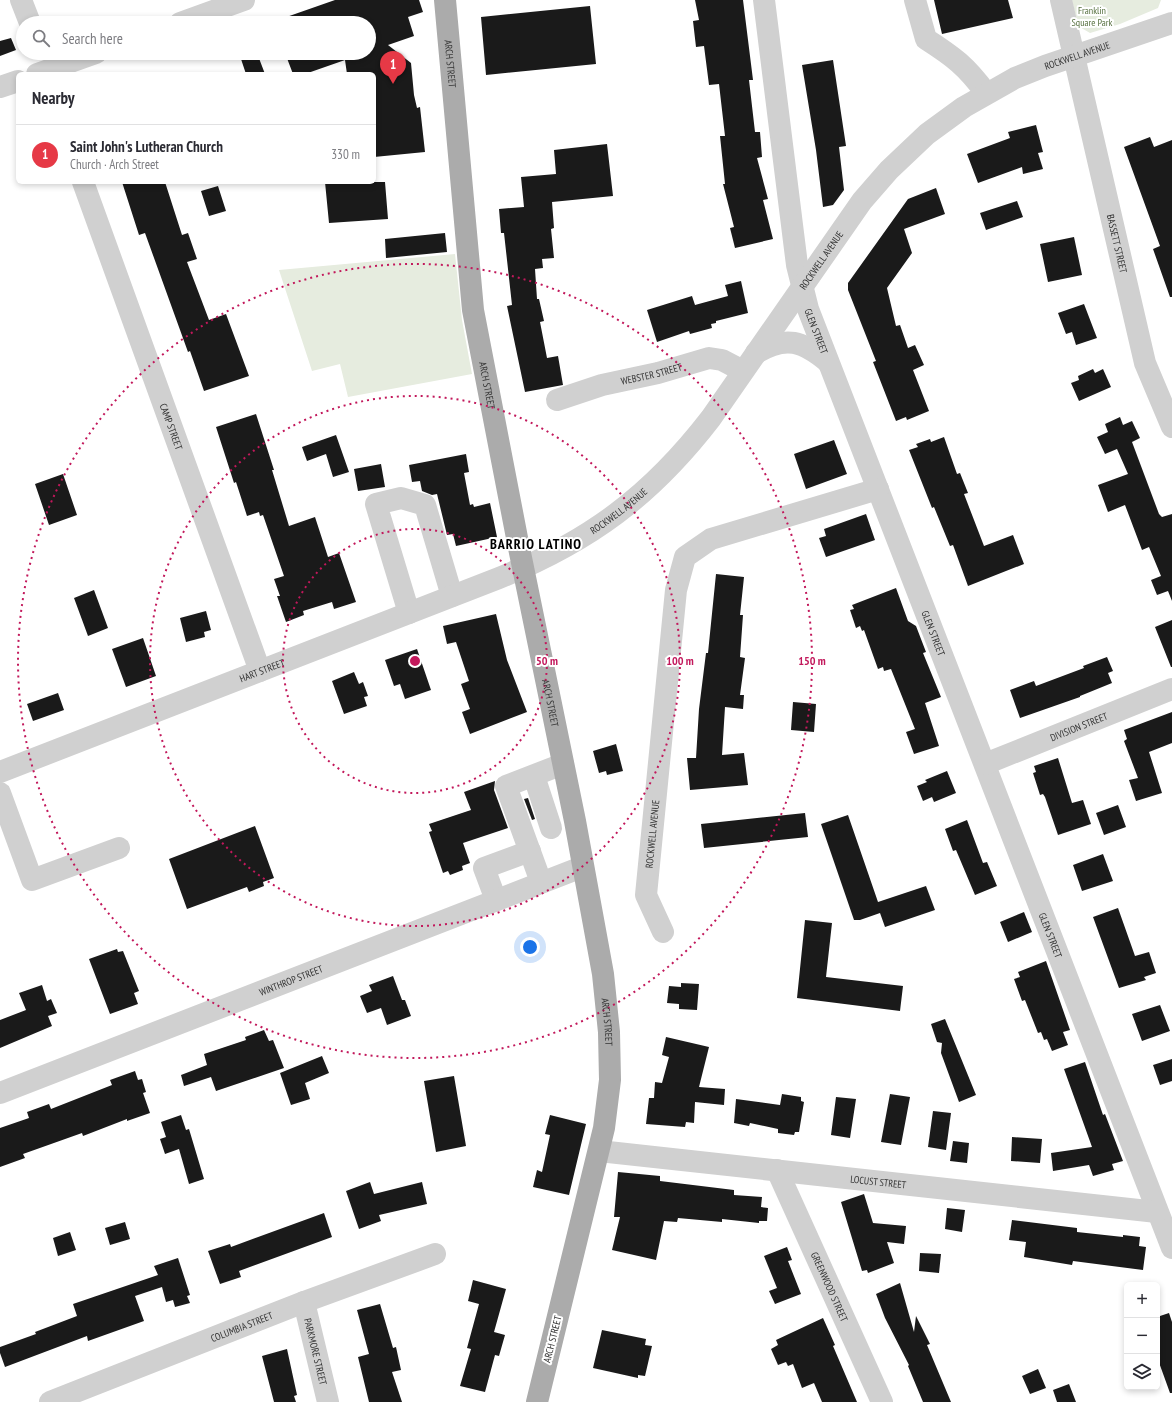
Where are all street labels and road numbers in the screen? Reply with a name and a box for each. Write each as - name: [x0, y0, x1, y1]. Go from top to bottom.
- street label: ROCKWELL AVENUE: [1043, 38, 1112, 73]
- street label: ARCH STREET: [442, 39, 459, 89]
- street label: BASSETT STREET: [1104, 213, 1130, 275]
- street label: ROCKWELL AVENUE: [796, 228, 846, 292]
- street label: GLEN STREET: [801, 307, 831, 356]
- street label: WEBSTER STREET: [620, 360, 684, 388]
- street label: ARCH STREET: [476, 361, 498, 411]
- street label: CAMP STREET: [157, 402, 186, 452]
- street label: ROCKWELL AVENUE: [588, 485, 650, 537]
- street label: GLEN STREET: [919, 609, 948, 658]
- street label: HART STREET: [238, 656, 287, 685]
- street label: ARCH STREET: [539, 678, 562, 729]
- street label: DIVISION STREET: [1048, 709, 1110, 744]
- street label: ROCKWELL AVENUE: [643, 799, 662, 869]
- street label: GLEN STREET: [1036, 911, 1065, 960]
- street label: WINTHROP STREET: [257, 962, 325, 999]
- street label: ARCH STREET: [599, 997, 615, 1046]
- street label: LOCUST STREET: [850, 1173, 907, 1192]
- street label: GREENWOOD STREET: [808, 1250, 851, 1324]
- street label: COLUMBIA STREET: [209, 1309, 275, 1345]
- street label: ARCH STREET: [540, 1314, 565, 1364]
- street label: PARKMORE STREET: [301, 1317, 330, 1387]

